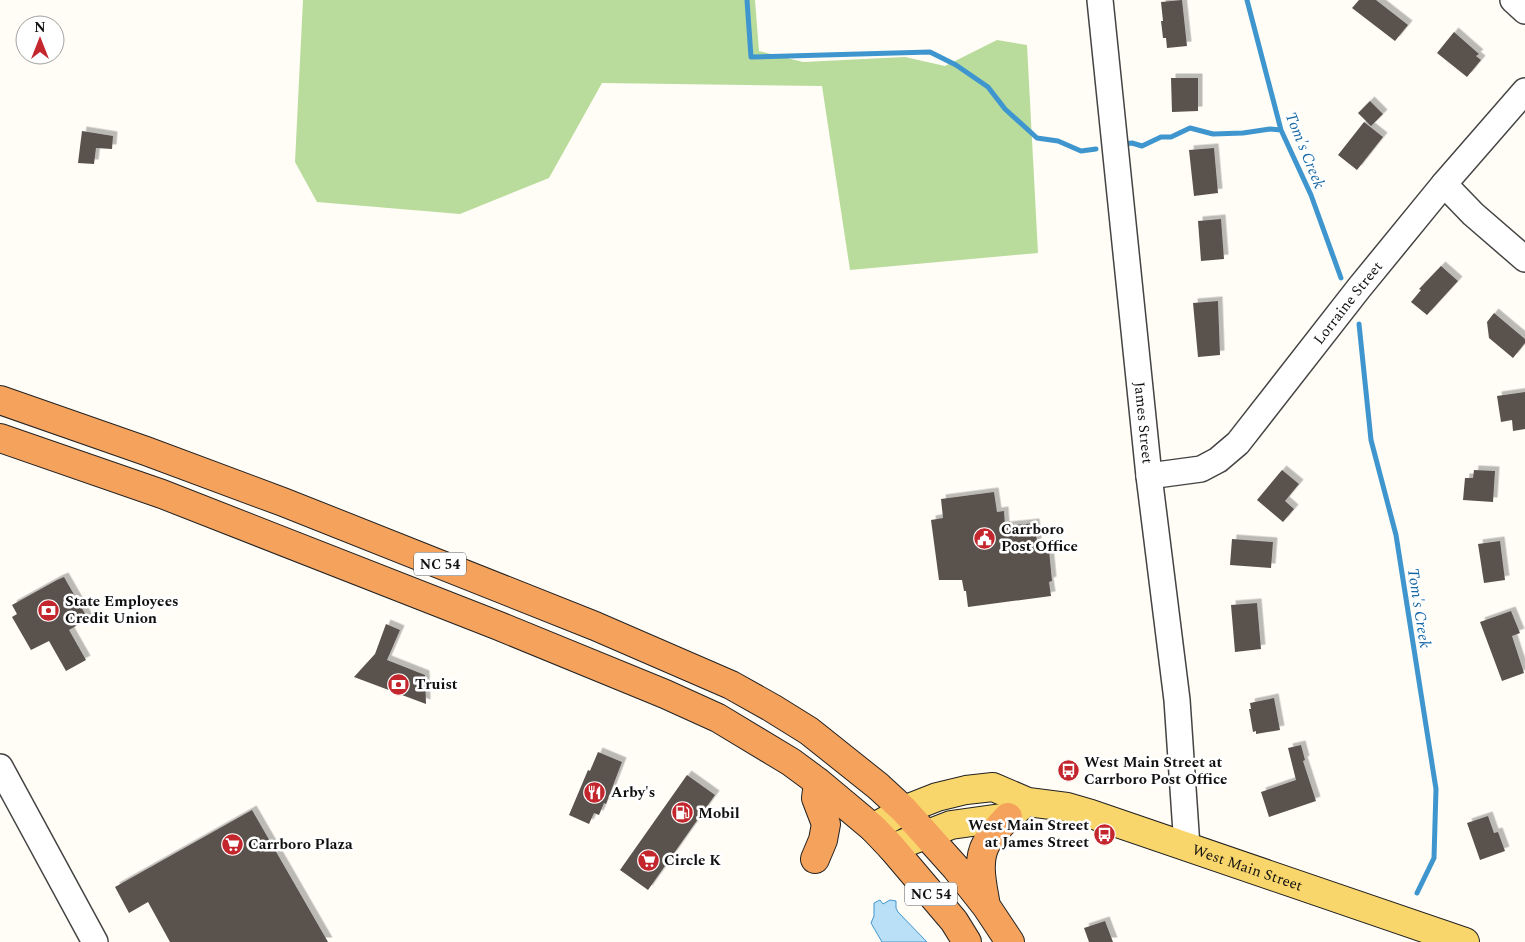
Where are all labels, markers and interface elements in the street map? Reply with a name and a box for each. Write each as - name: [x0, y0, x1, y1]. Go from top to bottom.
- north arrow: [15, 15, 65, 65]
- text: N: [34, 17, 46, 38]
- water label: Tom's Creek: [1279, 108, 1332, 193]
- street label: Lorraine Street: [1308, 256, 1388, 350]
- street label: James Street: [1127, 381, 1159, 465]
- place label: Carrboro Post Office: [1001, 518, 1078, 558]
- public building icon: Carrboro Post Office: [973, 526, 997, 550]
- road number: NC 54: [414, 552, 466, 576]
- water label: Tom's Creek: [1401, 566, 1437, 650]
- place label: State Employees Credit Union: [65, 590, 179, 630]
- bank icon: State Employees Credit Union: [37, 598, 61, 622]
- bank icon: Truist: [387, 672, 411, 696]
- place label: Truist: [415, 673, 458, 696]
- place label: West Main Street at Carrboro Post Office: [1084, 751, 1228, 791]
- bus stop icon: West Main Street at Carrboro Post Office: [1056, 759, 1080, 783]
- restaurant icon: Arby's: [583, 780, 607, 804]
- place label: Arby's: [611, 781, 655, 804]
- fuel station icon: Mobil: [670, 801, 694, 825]
- place label: Mobil: [698, 802, 740, 825]
- place label: West Main Street at James Street: [968, 814, 1089, 854]
- bus stop icon: West Main Street at James Street: [1093, 822, 1117, 846]
- supermarket icon: Carrboro Plaza: [220, 832, 244, 856]
- place label: Carrboro Plaza: [248, 833, 353, 856]
- street label: West Main Street: [1189, 838, 1306, 898]
- supermarket icon: Circle K: [636, 848, 660, 872]
- place label: Circle K: [664, 849, 721, 872]
- road number: NC 54: [905, 882, 957, 906]

